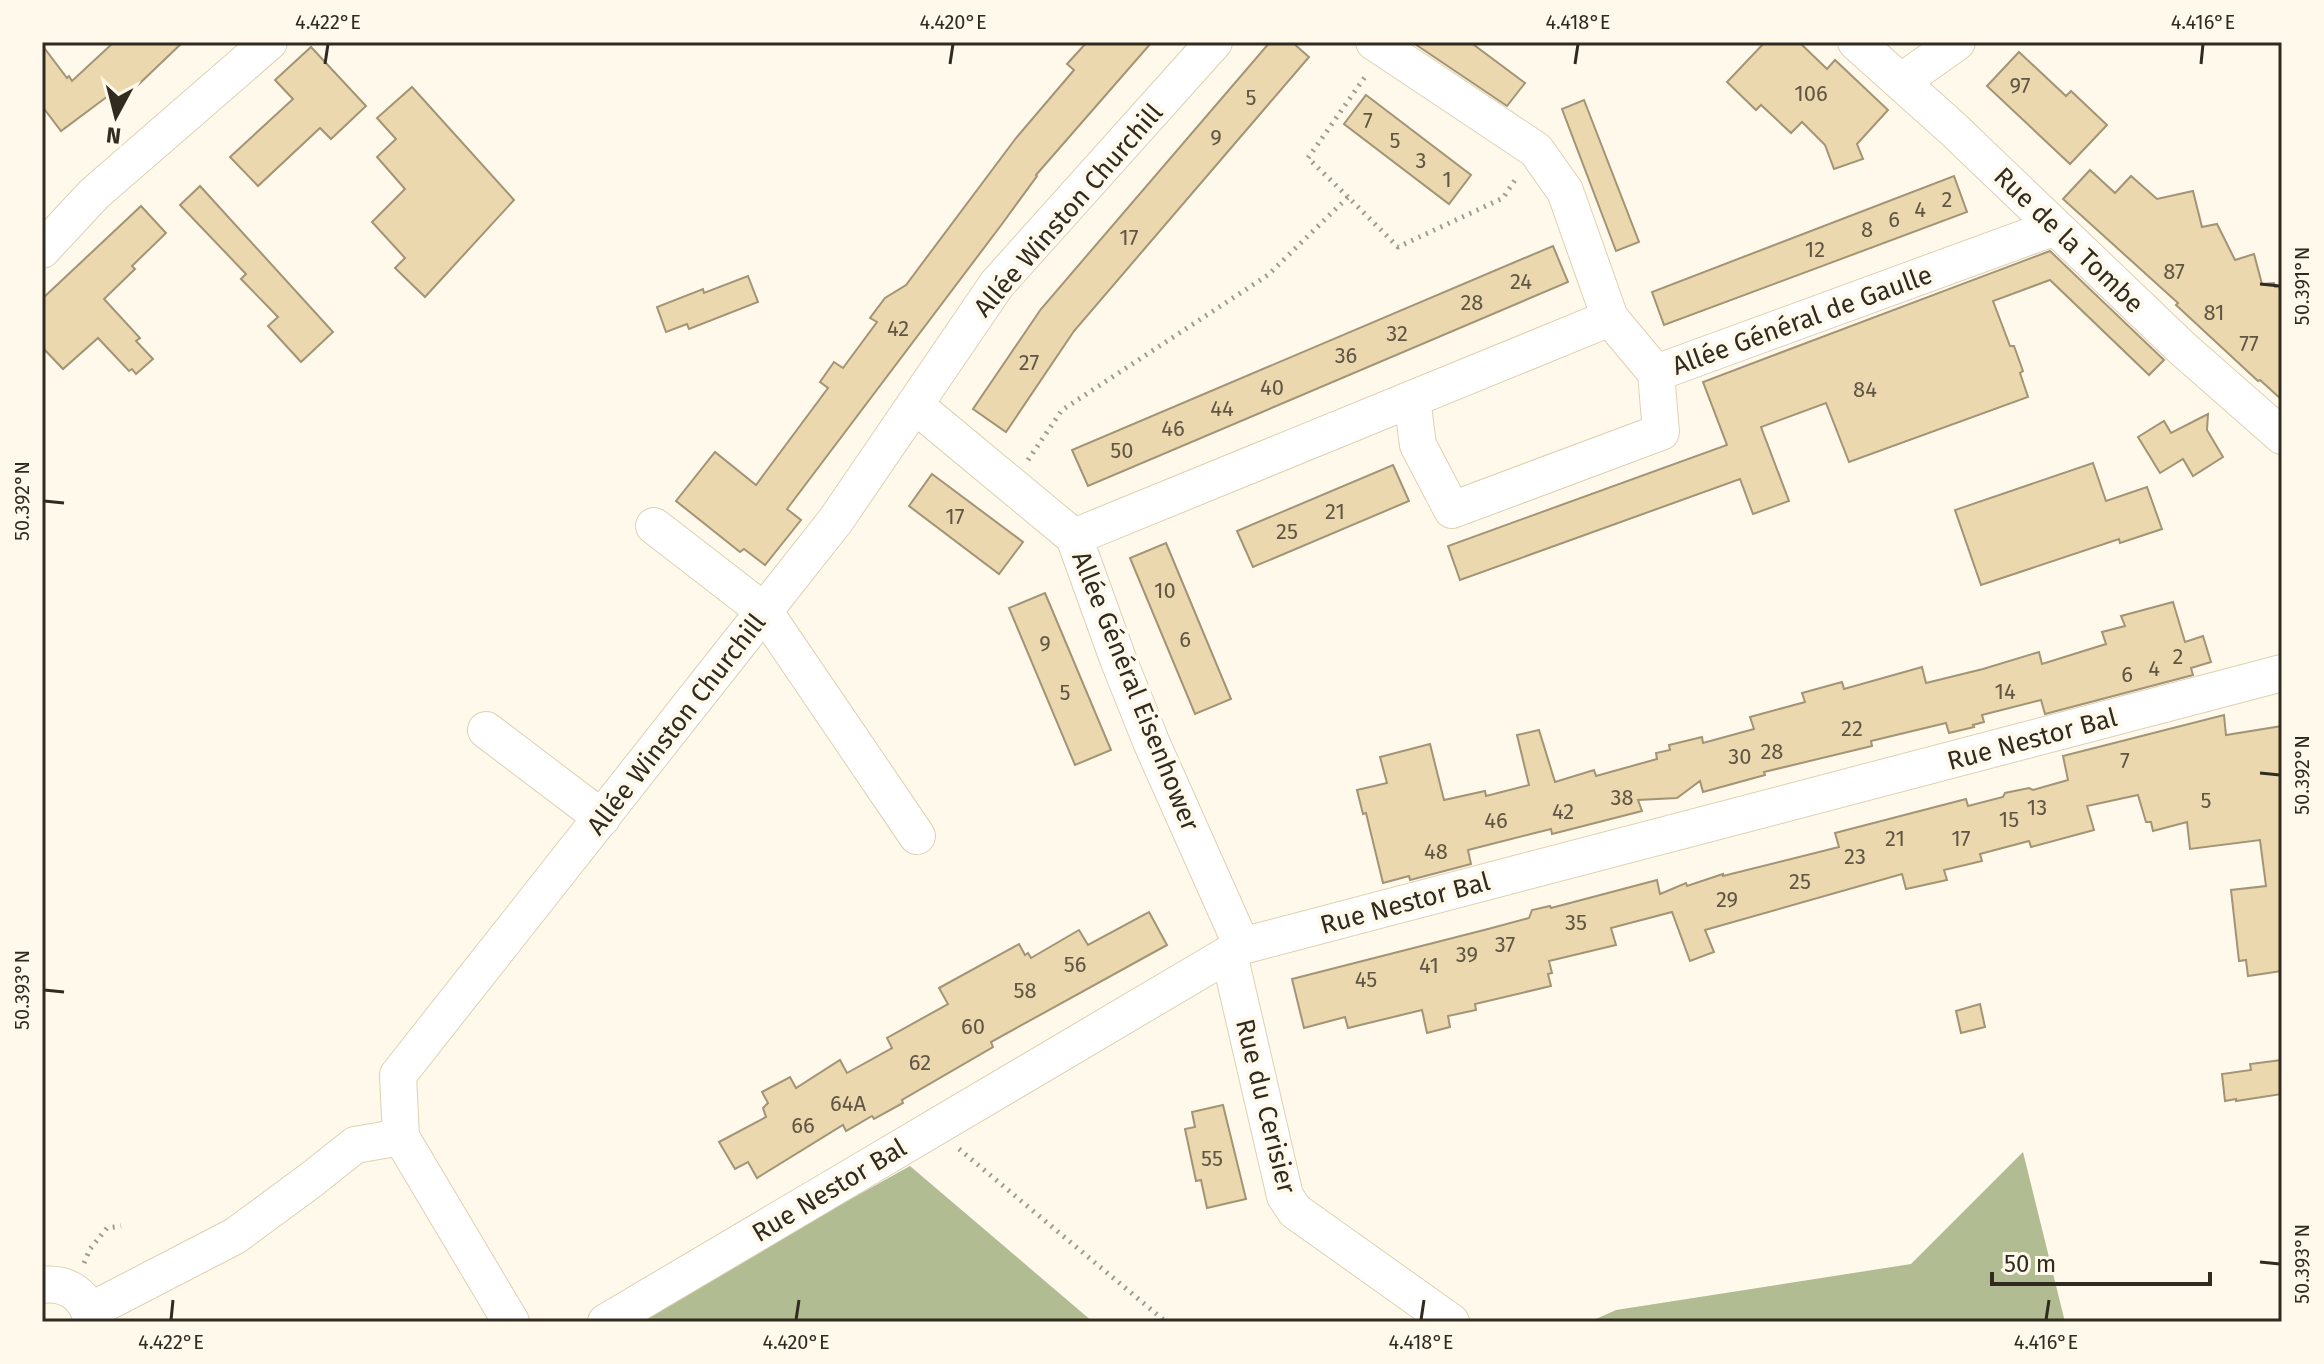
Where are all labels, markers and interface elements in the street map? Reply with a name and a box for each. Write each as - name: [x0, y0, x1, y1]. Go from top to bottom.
- text: 4.422°E: [295, 10, 361, 34]
- text: 4.420°E: [919, 10, 987, 34]
- text: 4.418°E: [1545, 10, 1611, 34]
- text: 4.416°E: [2171, 10, 2235, 34]
- house number: 97: [2010, 72, 2031, 99]
- north arrow: [76, 76, 156, 156]
- house number: 106: [1794, 80, 1828, 107]
- house number: 5: [1245, 84, 1257, 111]
- street label: Allée Winston Churchill: [967, 97, 1170, 323]
- house number: 7: [1363, 107, 1373, 134]
- text: N: [105, 121, 123, 150]
- house number: 9: [1210, 124, 1222, 151]
- house number: 5: [1389, 127, 1401, 154]
- house number: 3: [1416, 147, 1426, 174]
- street label: Rue de la Tombe: [1987, 161, 2150, 320]
- house number: 1: [1442, 166, 1452, 193]
- house number: 2: [1942, 186, 1952, 213]
- house number: 4: [1914, 196, 1926, 223]
- house number: 6: [1888, 206, 1900, 233]
- house number: 8: [1861, 216, 1873, 243]
- house number: 17: [1119, 224, 1139, 251]
- house number: 12: [1805, 236, 1825, 263]
- text: 50.391°N: [2290, 247, 2314, 325]
- house number: 87: [2163, 258, 2185, 285]
- street label: Allée Général de Gaulle: [1668, 259, 1936, 382]
- house number: 24: [1510, 268, 1532, 295]
- house number: 28: [1460, 289, 1484, 316]
- house number: 81: [2204, 299, 2225, 326]
- house number: 42: [887, 315, 909, 342]
- house number: 32: [1386, 320, 1408, 347]
- house number: 77: [2239, 330, 2259, 357]
- house number: 36: [1335, 342, 1357, 369]
- house number: 27: [1019, 349, 1039, 376]
- house number: 40: [1260, 374, 1284, 401]
- house number: 84: [1853, 376, 1877, 403]
- house number: 44: [1210, 395, 1234, 422]
- house number: 46: [1161, 415, 1185, 442]
- house number: 50: [1110, 437, 1134, 464]
- text: 50.392°N: [10, 461, 34, 541]
- house number: 21: [1325, 498, 1345, 525]
- house number: 17: [945, 503, 965, 530]
- house number: 25: [1276, 518, 1298, 545]
- street label: Allée Général Eisenhower: [1065, 547, 1206, 836]
- house number: 10: [1154, 577, 1176, 604]
- street label: Allée Winston Churchill: [580, 607, 773, 841]
- house number: 6: [1179, 626, 1191, 653]
- house number: 9: [1039, 630, 1051, 657]
- house number: 2: [2173, 643, 2183, 670]
- house number: 4: [2148, 655, 2160, 682]
- house number: 6: [2121, 661, 2133, 688]
- house number: 14: [1994, 678, 2016, 705]
- house number: 5: [1059, 679, 1071, 706]
- street label: Rue Nestor Bal: [1944, 702, 2121, 777]
- house number: 22: [1841, 715, 1863, 742]
- text: 50.392°N: [2290, 735, 2314, 815]
- house number: 28: [1760, 738, 1784, 765]
- house number: 30: [1728, 743, 1752, 770]
- house number: 7: [2120, 747, 2130, 774]
- house number: 38: [1610, 784, 1634, 811]
- house number: 5: [2200, 787, 2212, 814]
- house number: 13: [2027, 794, 2047, 821]
- house number: 42: [1552, 798, 1574, 825]
- house number: 15: [1999, 806, 2019, 833]
- house number: 46: [1484, 807, 1508, 834]
- house number: 21: [1885, 825, 1905, 852]
- house number: 17: [1951, 825, 1971, 852]
- house number: 48: [1424, 838, 1448, 865]
- house number: 23: [1844, 843, 1866, 870]
- street label: Rue Nestor Bal: [1317, 866, 1494, 941]
- house number: 25: [1789, 868, 1811, 895]
- house number: 29: [1716, 886, 1738, 913]
- house number: 35: [1565, 909, 1587, 936]
- house number: 37: [1495, 931, 1516, 958]
- house number: 39: [1456, 941, 1478, 968]
- text: 50.393°N: [10, 950, 34, 1030]
- house number: 56: [1064, 951, 1086, 978]
- house number: 41: [1419, 952, 1439, 979]
- house number: 45: [1355, 966, 1377, 993]
- house number: 58: [1013, 977, 1037, 1004]
- house number: 60: [961, 1013, 985, 1040]
- street label: Rue du Cerisier: [1229, 1016, 1302, 1197]
- house number: 62: [909, 1049, 931, 1076]
- house number: 64A: [830, 1090, 866, 1117]
- house number: 66: [791, 1112, 815, 1139]
- street label: Rue Nestor Bal: [747, 1132, 912, 1249]
- house number: 55: [1201, 1145, 1223, 1172]
- text: 50.393°N: [2290, 1224, 2314, 1304]
- scale bar: [1992, 1236, 2210, 1286]
- text: 50 m: [2004, 1250, 2056, 1278]
- text: 4.422°E: [138, 1330, 204, 1354]
- text: 4.420°E: [762, 1330, 830, 1354]
- text: 4.418°E: [1388, 1330, 1454, 1354]
- text: 4.416°E: [2014, 1330, 2078, 1354]

